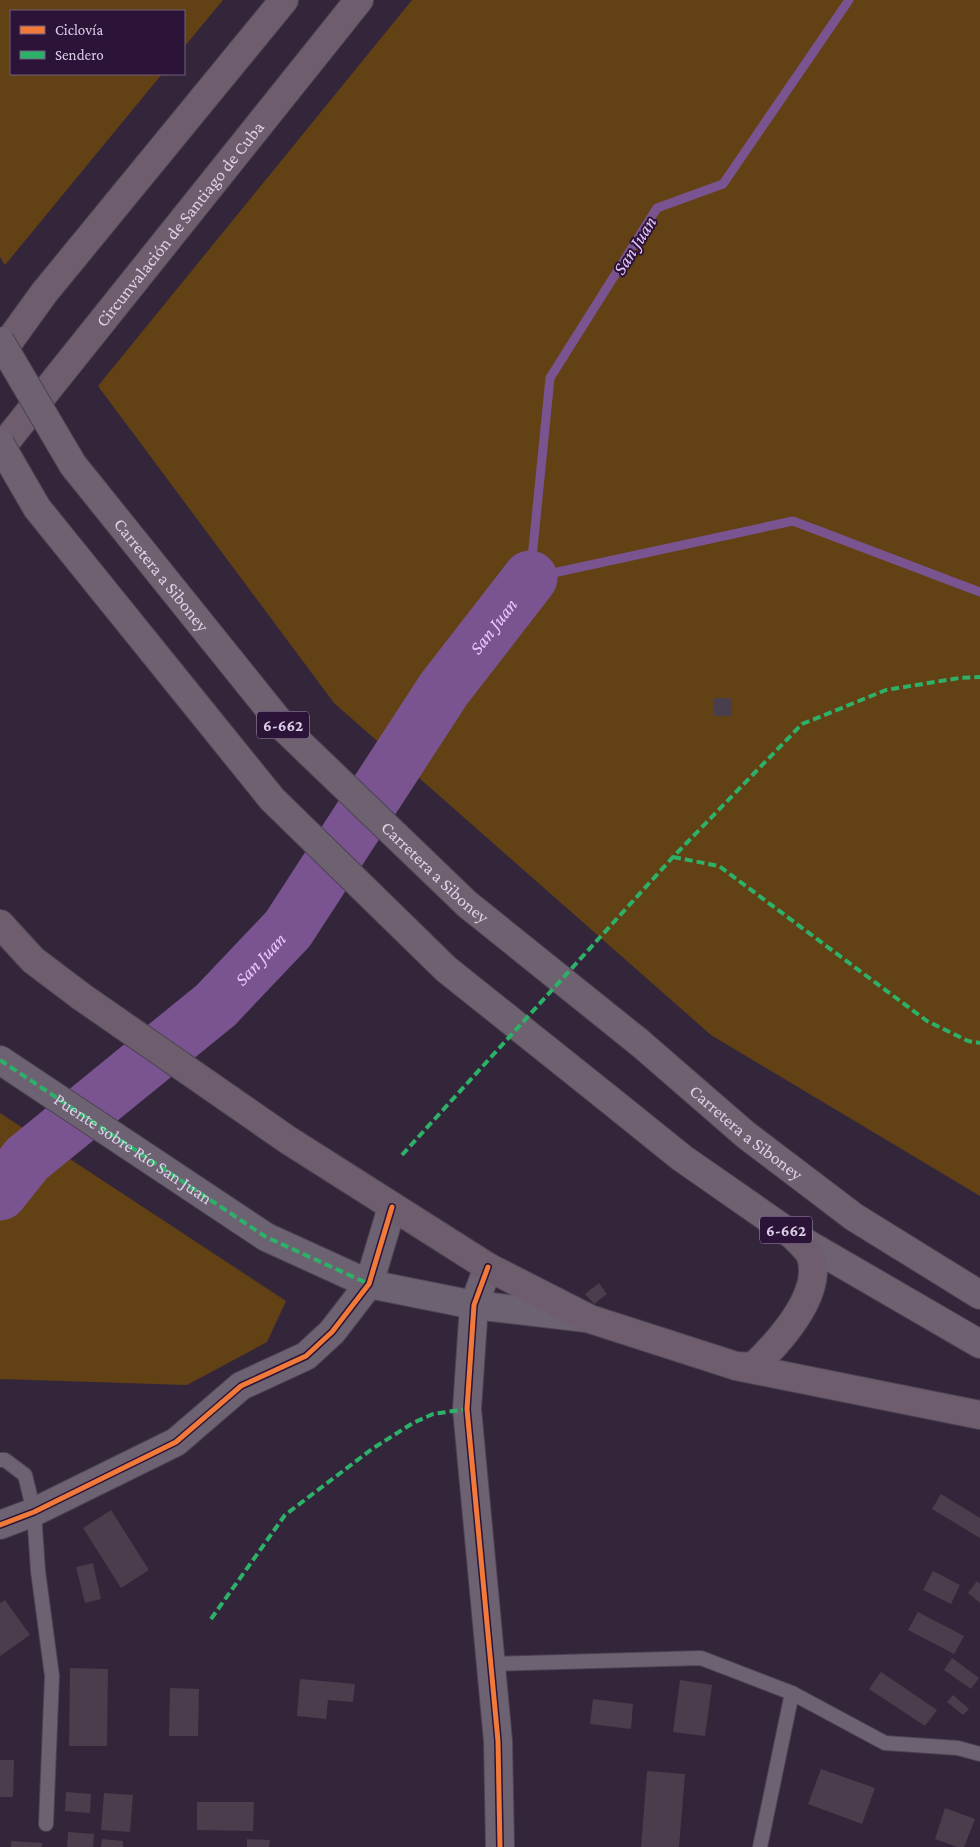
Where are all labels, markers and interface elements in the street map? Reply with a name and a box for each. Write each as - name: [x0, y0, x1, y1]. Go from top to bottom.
- legend: [10, 10, 185, 75]
- text: Ciclovía: [55, 22, 103, 38]
- text: Sendero: [55, 47, 104, 63]
- street label: Circunvalación de Santiago de Cuba: [92, 117, 268, 331]
- water label: San Juan: [608, 212, 660, 278]
- street label: Carretera a Siboney: [110, 514, 213, 636]
- water label: San Juan: [465, 594, 521, 658]
- road number: 6-662: [257, 712, 309, 738]
- street label: Carretera a Siboney: [377, 817, 493, 928]
- water label: San Juan: [230, 928, 290, 990]
- street label: Carretera a Siboney: [686, 1081, 807, 1185]
- street label: Puente sobre Río San Juan: [50, 1089, 216, 1209]
- road number: 6-662: [760, 1216, 812, 1244]

